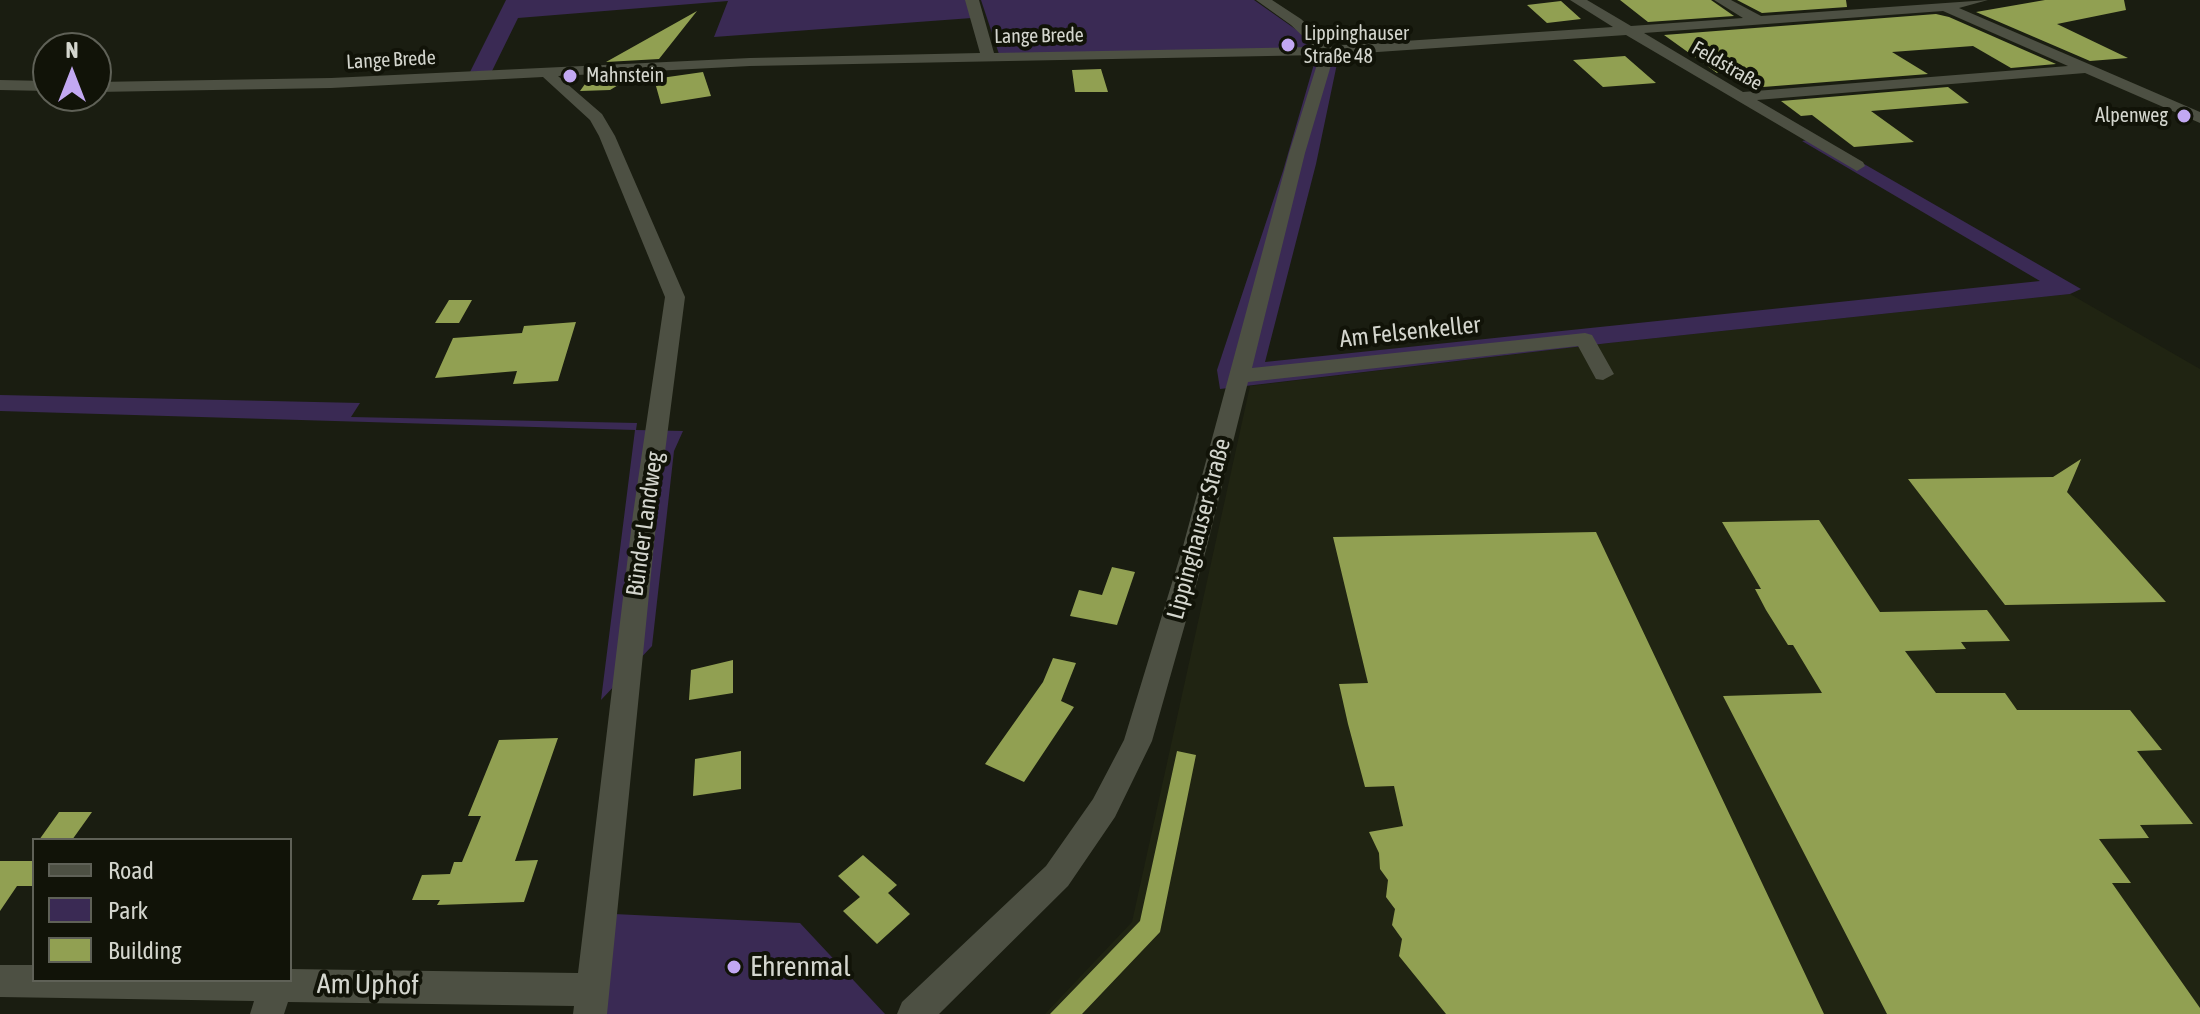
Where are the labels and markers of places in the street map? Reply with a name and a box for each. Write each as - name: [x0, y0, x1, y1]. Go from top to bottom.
- place label: Lippinghauser Straße 48: [1304, 22, 1409, 69]
- marker: Lippinghauser Straße 48: [1279, 36, 1297, 54]
- place label: Mahnstein: [586, 64, 664, 88]
- marker: Mahnstein: [561, 67, 579, 85]
- place label: Alpenweg: [2095, 104, 2168, 128]
- marker: Alpenweg: [2175, 107, 2193, 125]
- place label: Ehrenmal: [750, 950, 851, 984]
- marker: Ehrenmal: [725, 958, 743, 976]

